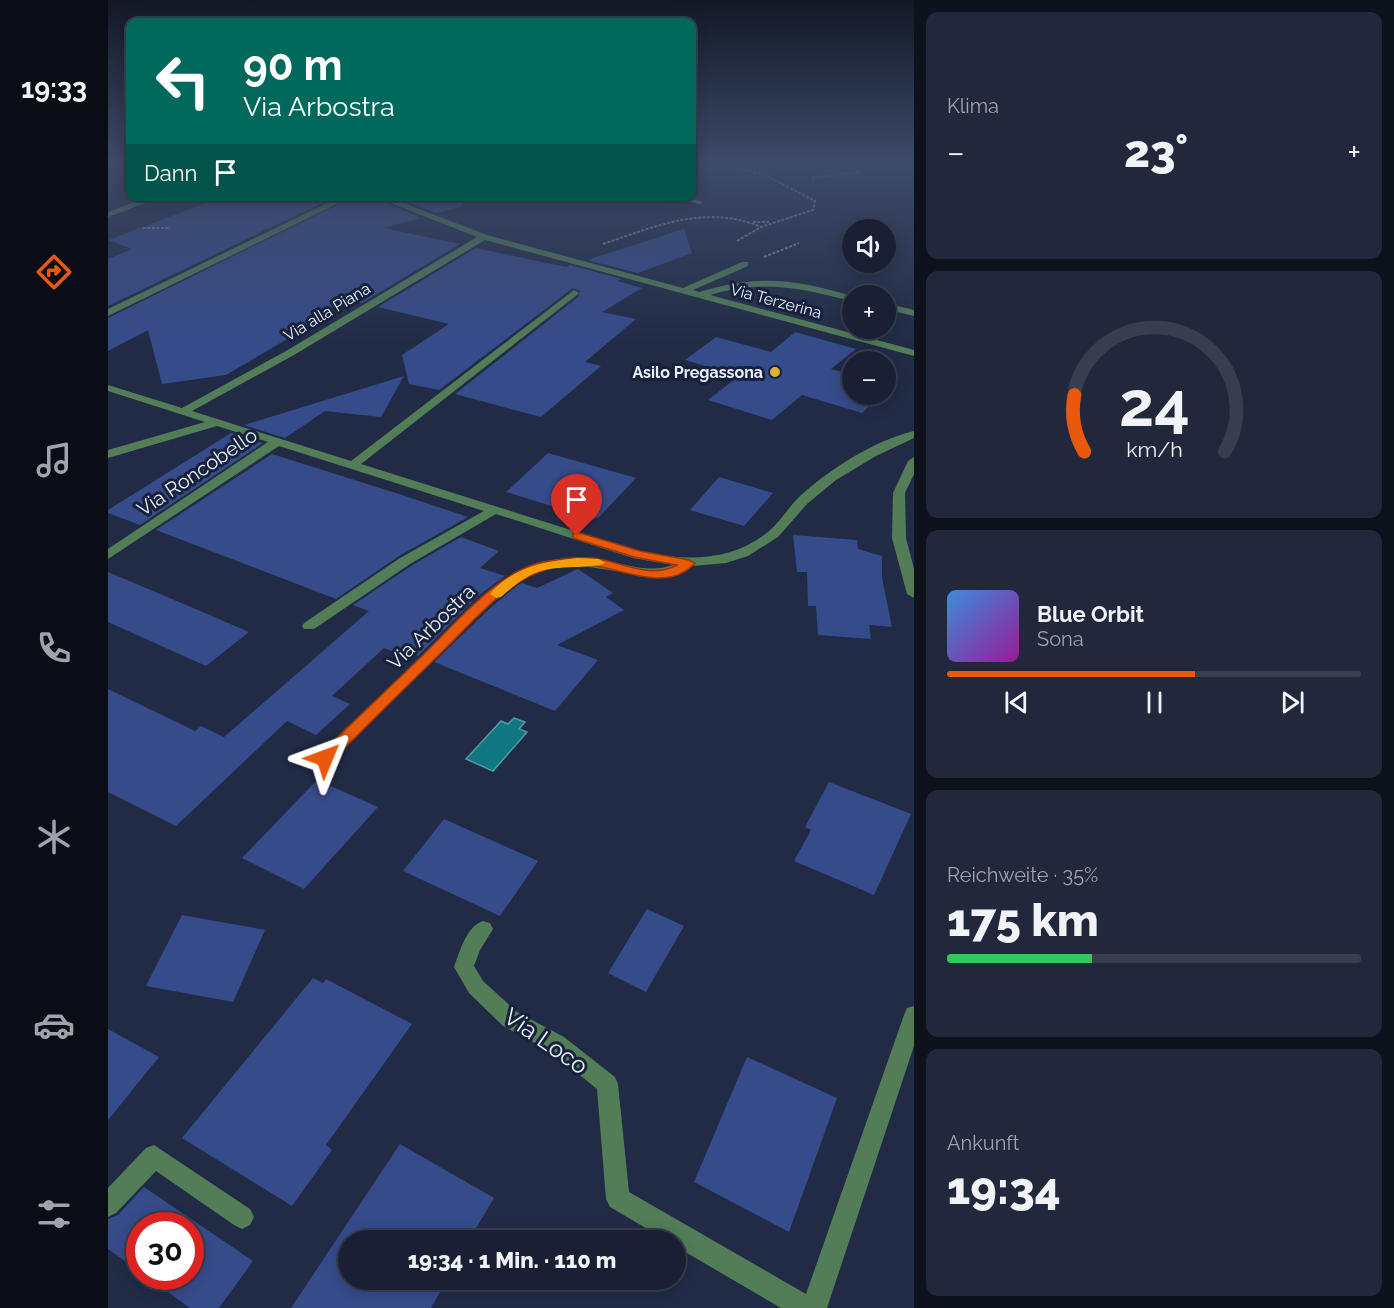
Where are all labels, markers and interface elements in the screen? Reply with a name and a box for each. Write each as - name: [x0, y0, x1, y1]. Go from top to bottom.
- text: 90 m: [243, 41, 343, 90]
- icon: left: [144, 42, 222, 120]
- text: 19:33: [21, 73, 87, 104]
- text: Via Arbostra: [243, 91, 395, 122]
- text: Klima: [947, 94, 999, 118]
- text: 23°: [1124, 125, 1188, 178]
- text: −: [947, 133, 965, 172]
- text: +: [1347, 133, 1361, 172]
- icon: arrive: [209, 156, 242, 189]
- text: Dann: [144, 160, 197, 186]
- map controls: [842, 219, 896, 405]
- button: sound: [842, 219, 896, 273]
- icon: directions: [33, 251, 75, 293]
- street label: Via alla Piana: [280, 279, 374, 345]
- street label: Via Terzerina: [728, 280, 824, 322]
- button: +: [842, 285, 896, 339]
- button: −: [842, 351, 896, 405]
- place label: Asilo Pregassona: [632, 363, 763, 382]
- marker: Asilo Pregassona: [768, 365, 782, 379]
- text: 24: [1119, 367, 1189, 441]
- street label: Via Roncobello: [132, 423, 262, 521]
- text: km/h: [1126, 437, 1182, 462]
- icon: music: [33, 439, 75, 481]
- pin: [551, 474, 602, 536]
- icon: arrive: [560, 483, 593, 516]
- street label: Via Arbostra: [382, 579, 480, 675]
- text: Blue Orbit: [1037, 601, 1144, 627]
- icon: phone: [33, 627, 75, 669]
- text: Sona: [1037, 627, 1084, 651]
- icon: previous: [1000, 686, 1033, 719]
- icon: pause: [1138, 686, 1171, 719]
- icon: next: [1276, 686, 1309, 719]
- position arrow: [293, 726, 357, 790]
- icon: climate: [33, 816, 75, 858]
- text: Reichweite · 35%: [947, 863, 1098, 887]
- text: 175 km: [947, 894, 1099, 947]
- street label: Via Loco: [498, 1002, 594, 1080]
- icon: car: [33, 1004, 75, 1046]
- text: Ankunft: [947, 1131, 1020, 1155]
- text: 19:34: [947, 1162, 1061, 1215]
- icon: filters: [33, 1193, 75, 1235]
- speed limit sign: 30: [126, 1212, 204, 1290]
- text: 19:34 · 1 Min. · 110 m: [408, 1247, 616, 1273]

